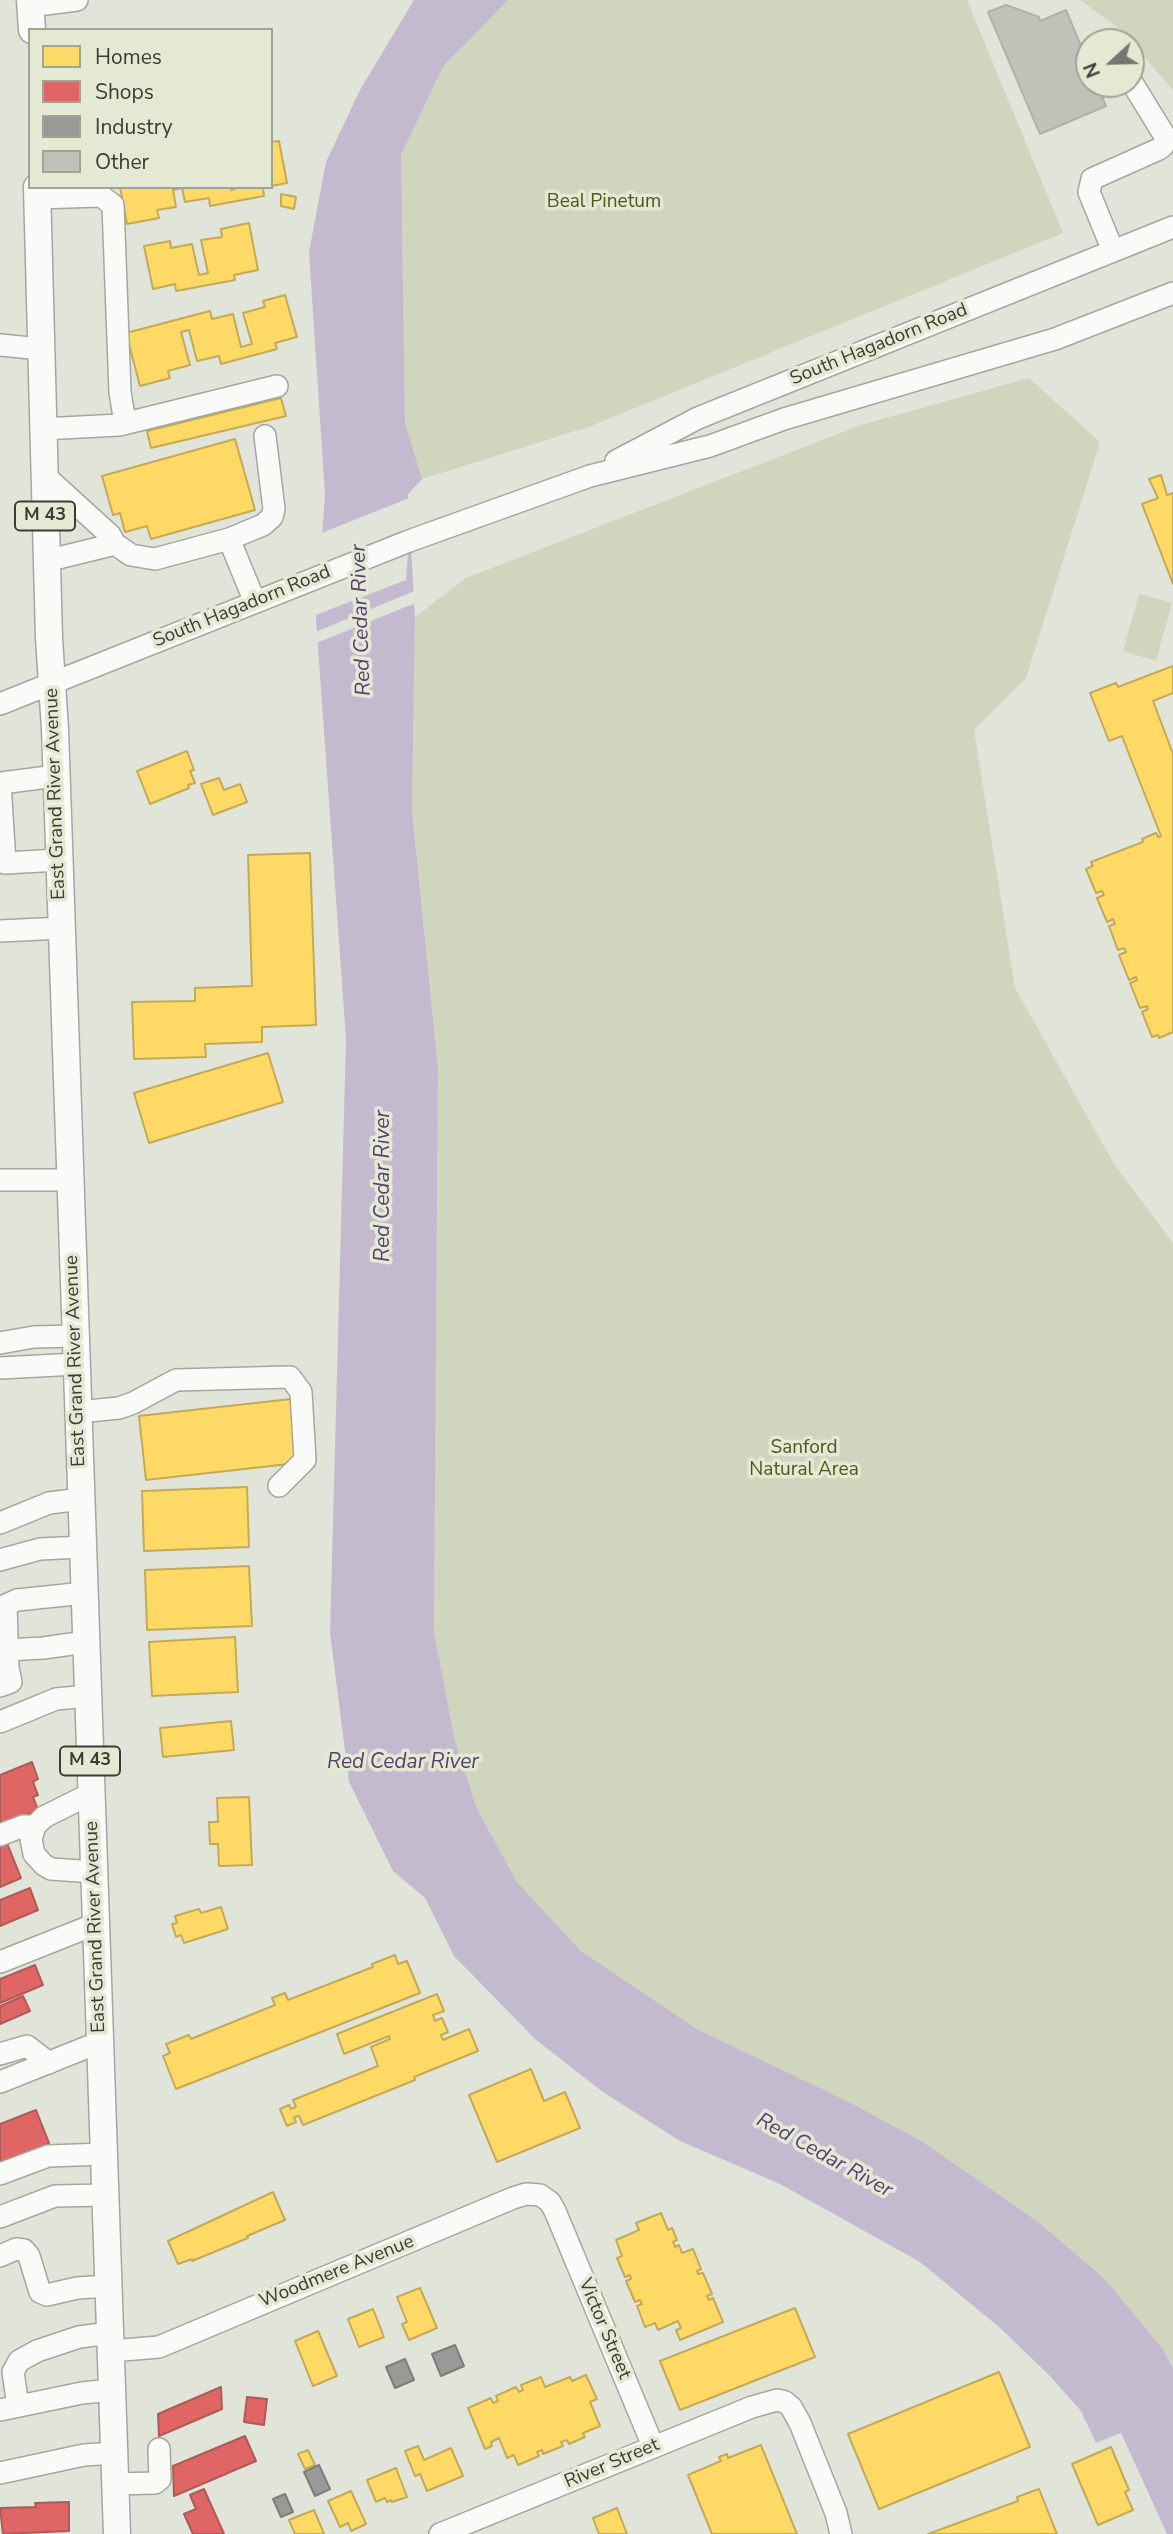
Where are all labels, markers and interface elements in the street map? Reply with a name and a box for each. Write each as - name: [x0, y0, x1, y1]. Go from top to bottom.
- legend: [28, 28, 273, 189]
- north arrow: [1075, 28, 1145, 98]
- text: Homes: [95, 43, 162, 71]
- text: N: [1078, 59, 1107, 82]
- text: Shops: [95, 78, 154, 106]
- text: Industry: [95, 113, 173, 141]
- text: Other: [95, 148, 149, 176]
- park label: Beal Pinetum: [547, 191, 661, 213]
- street label: South Hagadorn Road: [787, 299, 971, 391]
- road number: M 43: [15, 502, 75, 530]
- water label: Red Cedar River: [347, 544, 377, 696]
- street label: South Hagadorn Road: [150, 561, 334, 653]
- street label: East Grand River Avenue: [41, 688, 71, 900]
- water label: Red Cedar River: [371, 1110, 397, 1262]
- street label: East Grand River Avenue: [61, 1255, 91, 1467]
- park label: Sanford Natural Area: [749, 1437, 859, 1481]
- road number: M 43: [60, 1746, 120, 1776]
- water label: Red Cedar River: [327, 1750, 479, 1776]
- street label: East Grand River Avenue: [81, 1821, 111, 2033]
- water label: Red Cedar River: [752, 2108, 896, 2204]
- street label: Woodmere Avenue: [256, 2231, 418, 2313]
- street label: Victor Street: [573, 2275, 635, 2383]
- street label: River Street: [561, 2434, 663, 2494]

